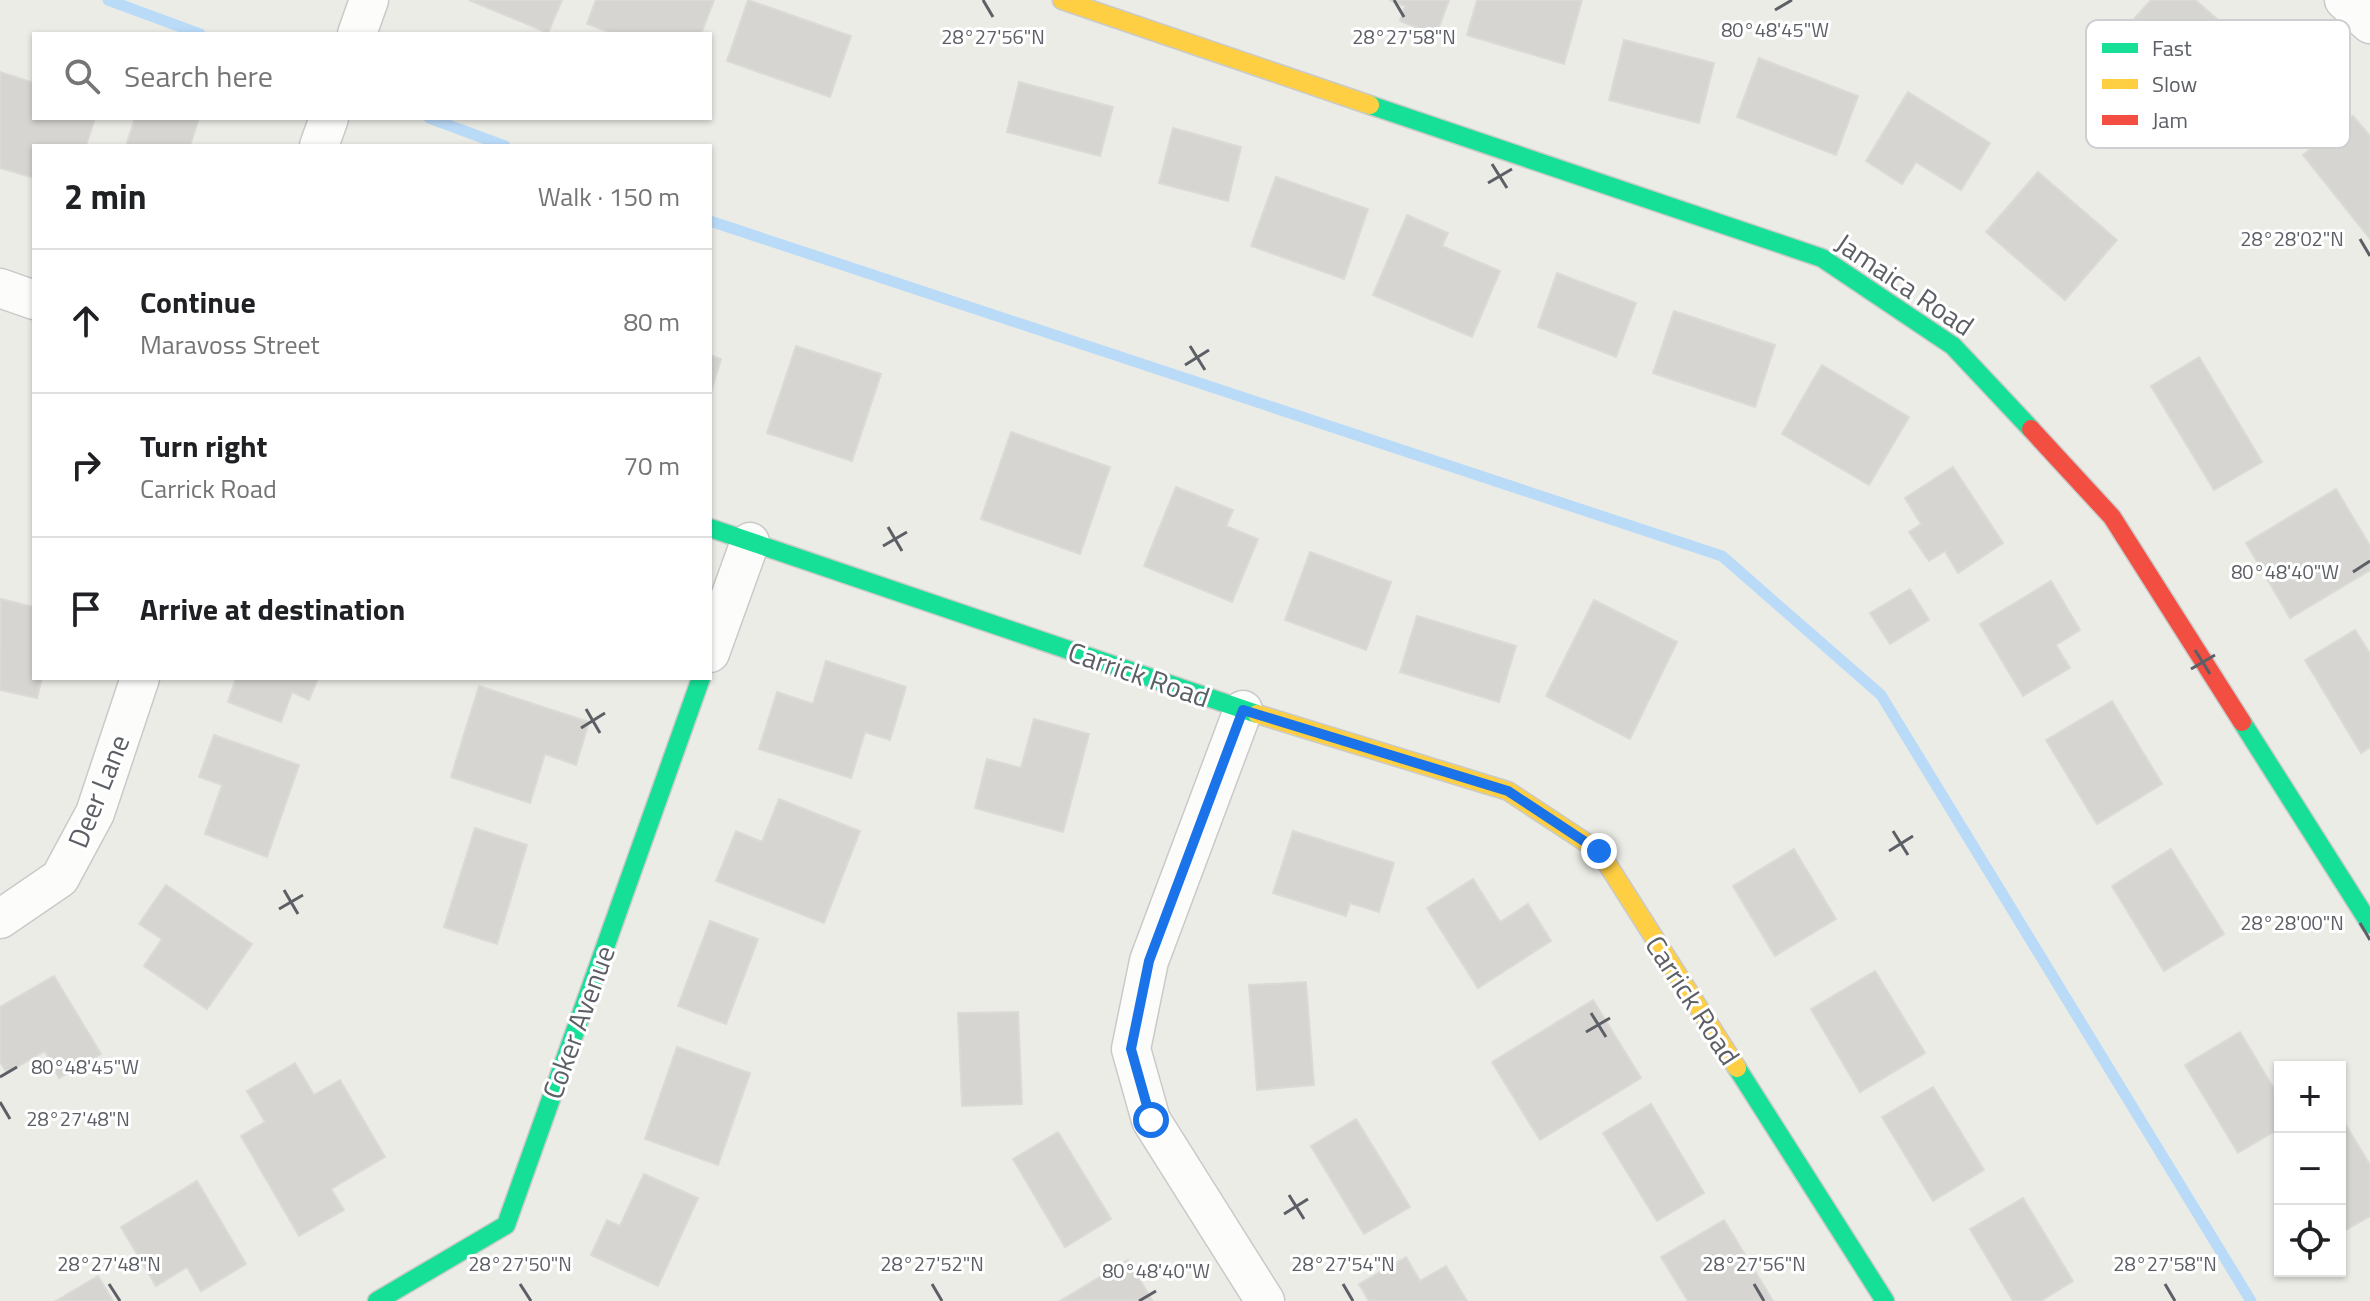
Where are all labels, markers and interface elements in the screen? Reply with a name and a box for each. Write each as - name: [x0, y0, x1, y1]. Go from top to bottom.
- text: 80°48'45"W: [1721, 14, 1829, 45]
- legend: [2086, 20, 2350, 148]
- text: 28°27'56"N: [941, 21, 1045, 52]
- text: 28°27'58"N: [1352, 21, 1456, 52]
- text: Fast: [2152, 31, 2192, 65]
- search box: [32, 32, 712, 120]
- text: Search here: [124, 53, 273, 99]
- icon: search: [60, 54, 104, 98]
- text: Slow: [2152, 67, 2198, 101]
- text: Jam: [2152, 103, 2188, 137]
- text: 2 min: [64, 170, 147, 222]
- text: Walk · 150 m: [538, 177, 680, 216]
- street label: Jamaica Road: [1827, 222, 1983, 346]
- text: 28°28'02"N: [2240, 223, 2344, 254]
- text: Continue: [140, 279, 256, 325]
- icon: ahead: [64, 299, 108, 343]
- text: 80 m: [623, 302, 680, 341]
- text: Maravoss Street: [140, 325, 320, 364]
- text: Turn right: [140, 423, 268, 469]
- icon: right: [64, 443, 108, 487]
- text: 70 m: [623, 446, 680, 485]
- text: Carrick Road: [140, 469, 277, 508]
- text: 80°48'40"W: [2231, 556, 2339, 587]
- text: Arrive at destination: [140, 586, 405, 632]
- icon: arrive: [64, 587, 108, 631]
- street label: Carrick Road: [1062, 630, 1216, 718]
- street label: Deer Lane: [56, 728, 140, 854]
- route end: [1581, 833, 1617, 869]
- text: 28°28'00"N: [2240, 907, 2344, 938]
- street label: Carrick Road: [1635, 927, 1751, 1073]
- street label: Coker Avenue: [530, 939, 626, 1105]
- text: 80°48'45"W: [31, 1051, 139, 1082]
- map controls: [2274, 1061, 2346, 1277]
- button: +: [2274, 1061, 2346, 1133]
- route start: [1133, 1102, 1169, 1138]
- text: 28°27'48"N: [26, 1103, 130, 1134]
- button: −: [2274, 1133, 2346, 1205]
- button: locate: [2274, 1205, 2346, 1277]
- text: 28°27'48"N: [57, 1248, 161, 1279]
- text: 28°27'50"N: [468, 1248, 572, 1279]
- text: 28°27'52"N: [880, 1248, 984, 1279]
- text: 28°27'54"N: [1291, 1248, 1395, 1279]
- text: 28°27'56"N: [1702, 1248, 1806, 1279]
- text: 28°27'58"N: [2113, 1248, 2217, 1279]
- text: 80°48'40"W: [1102, 1255, 1210, 1286]

